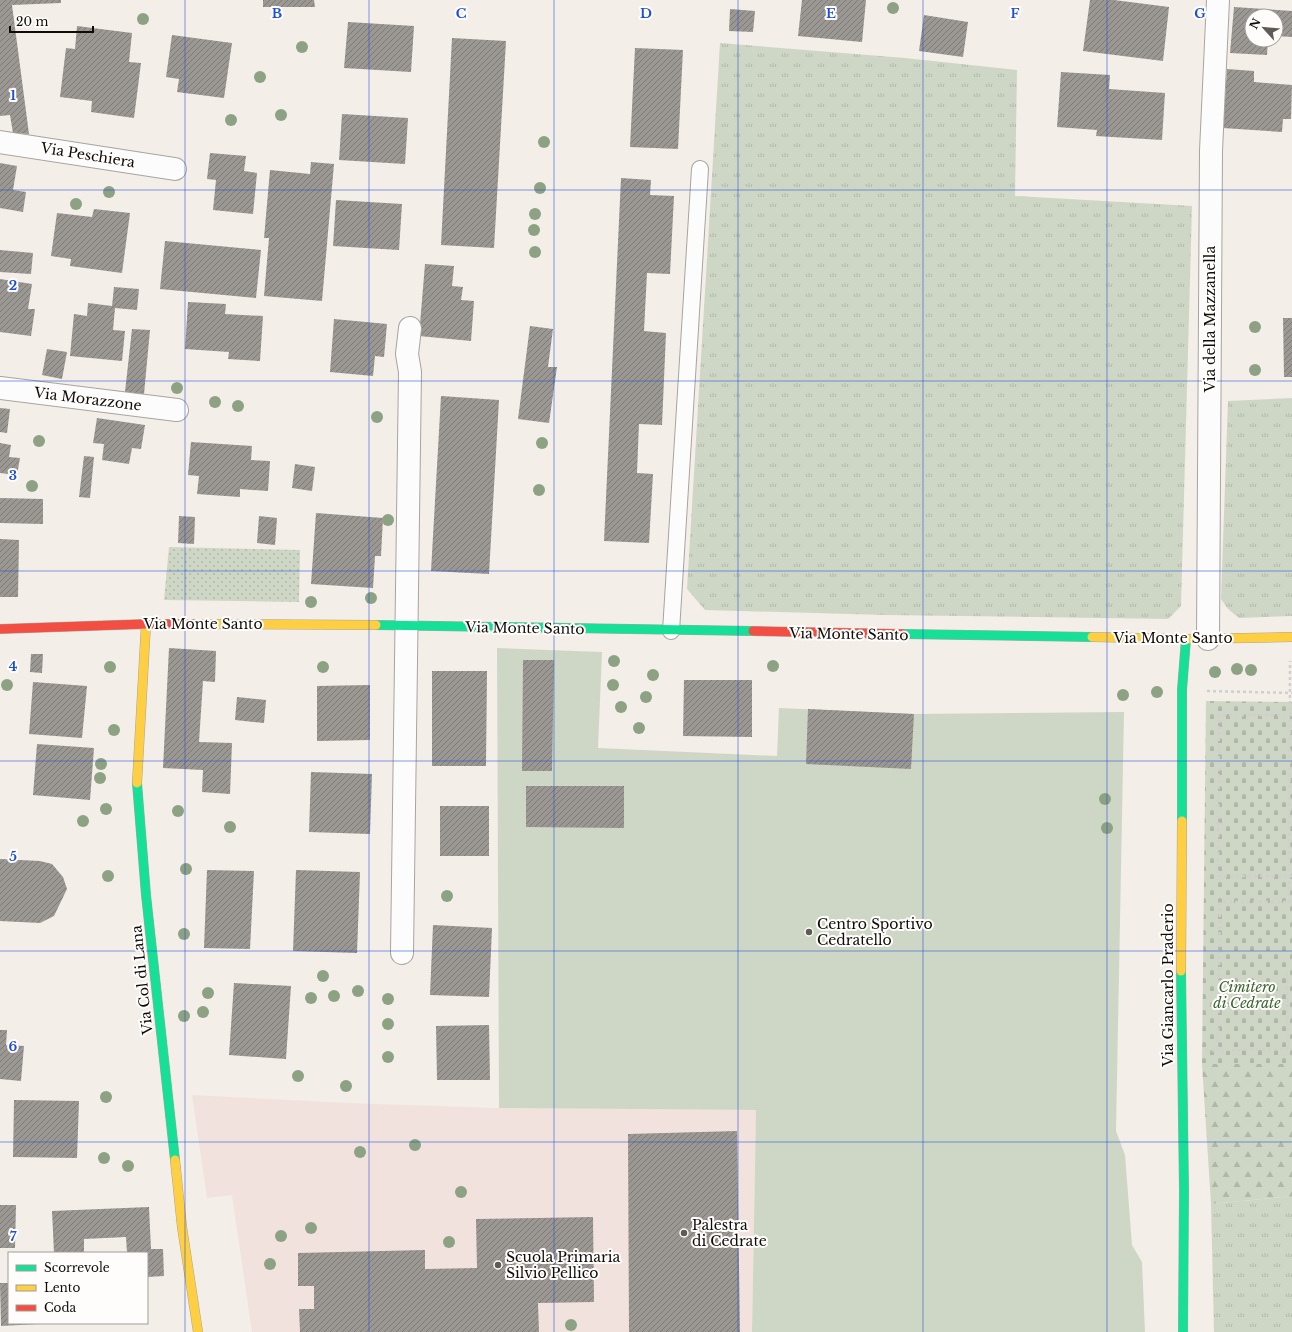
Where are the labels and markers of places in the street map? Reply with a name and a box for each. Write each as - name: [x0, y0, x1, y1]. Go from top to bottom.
- place label: Centro Sportivo Cedratello: [817, 915, 933, 949]
- marker: Centro Sportivo Cedratello: [804, 927, 814, 937]
- place label: Palestra di Cedrate: [692, 1216, 767, 1250]
- marker: Palestra di Cedrate: [679, 1228, 689, 1238]
- place label: Scuola Primaria Silvio Pellico: [506, 1248, 621, 1282]
- marker: Scuola Primaria Silvio Pellico: [493, 1260, 503, 1270]

